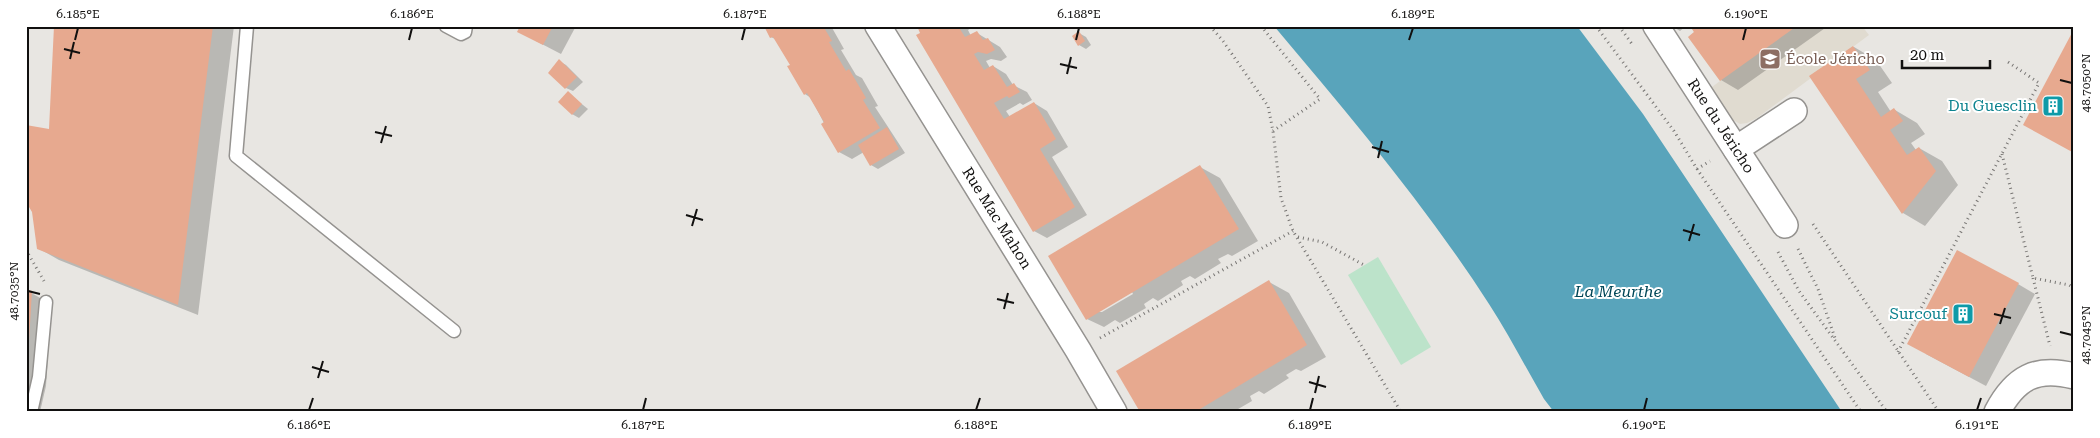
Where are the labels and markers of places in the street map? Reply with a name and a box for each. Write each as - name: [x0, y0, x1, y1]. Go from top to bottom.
- school or university icon: École Jéricho: [1758, 47, 1782, 71]
- place label: École Jéricho: [1786, 50, 1885, 68]
- building icon: Du Guesclin: [2041, 94, 2065, 118]
- place label: Du Guesclin: [1948, 97, 2037, 115]
- building icon: Surcouf: [1951, 302, 1975, 326]
- place label: Surcouf: [1890, 305, 1948, 323]

